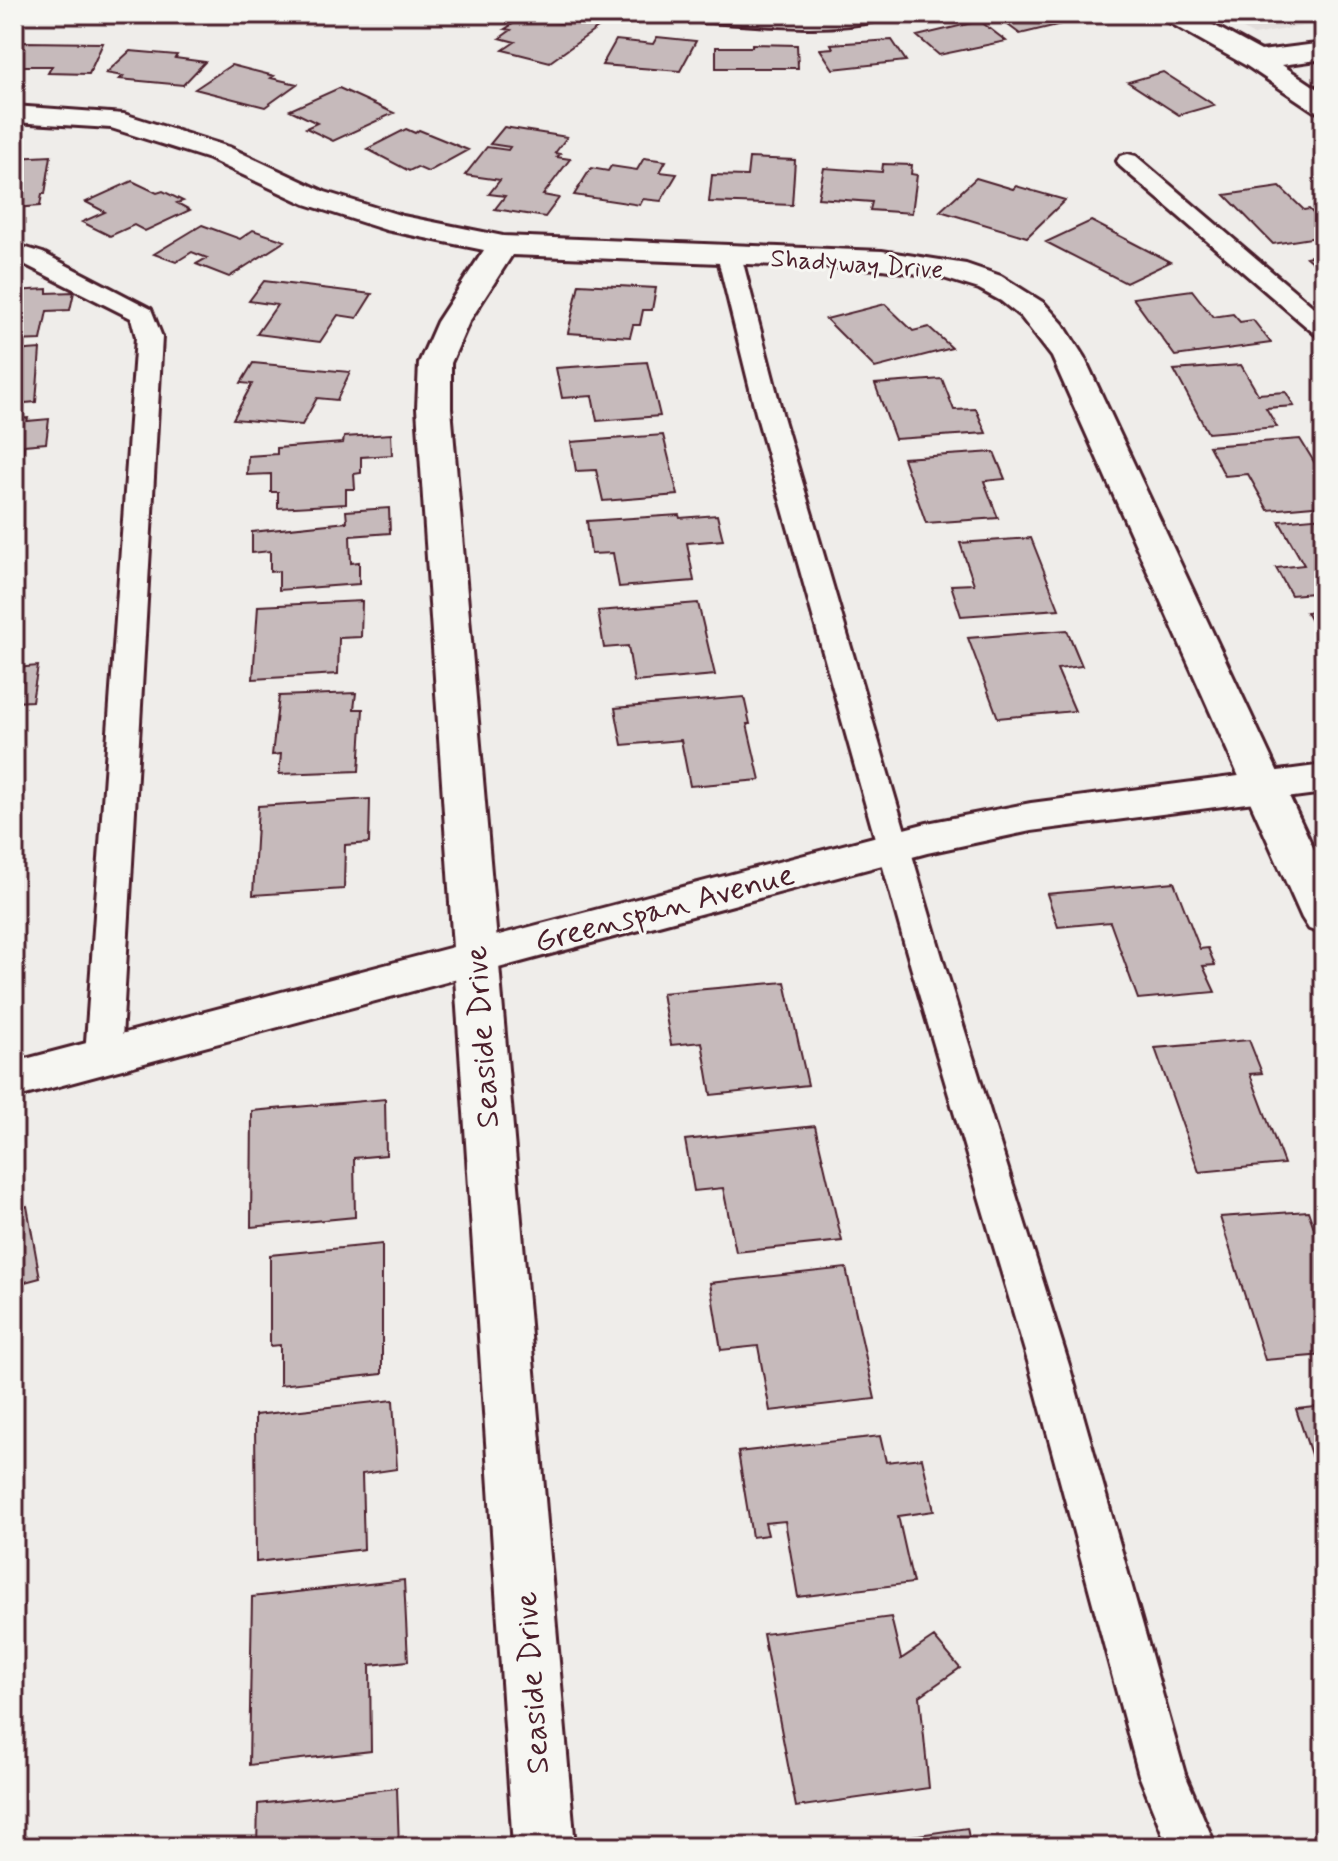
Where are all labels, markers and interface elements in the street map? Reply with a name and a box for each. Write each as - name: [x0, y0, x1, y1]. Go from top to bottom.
- street label: Shadyway Drive: [769, 242, 944, 288]
- street label: Greenspan Avenue: [530, 854, 799, 964]
- street label: Seaside Drive: [456, 944, 510, 1130]
- street label: Seaside Drive: [506, 1590, 560, 1776]

